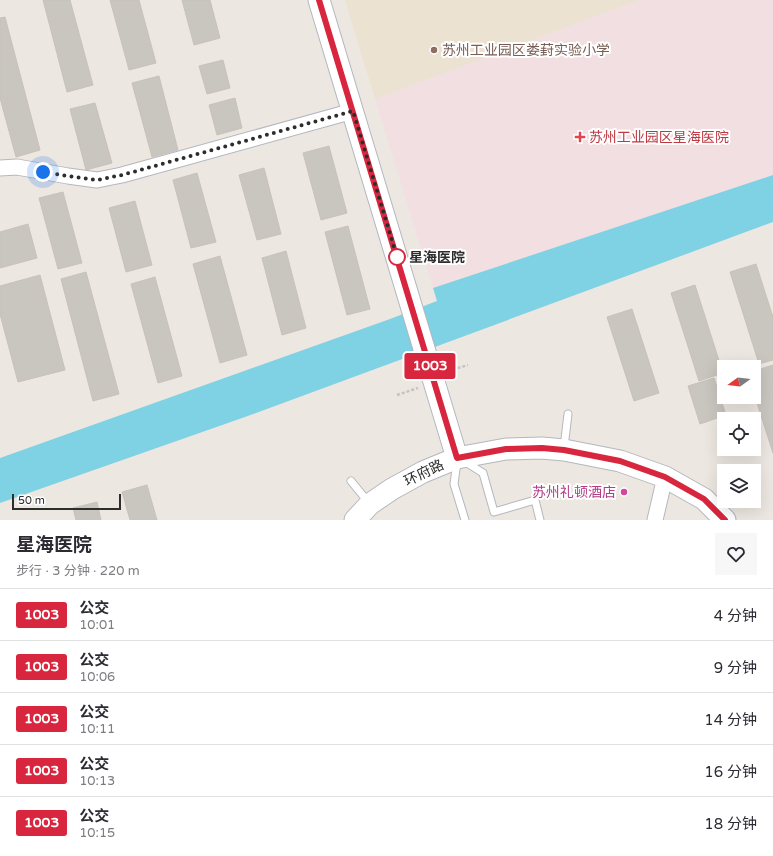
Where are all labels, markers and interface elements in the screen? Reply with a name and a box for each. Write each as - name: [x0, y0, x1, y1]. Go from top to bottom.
- place label: 苏州工业园区娄葑实验小学: [442, 42, 610, 59]
- marker: 苏州工业园区娄葑实验小学: [429, 45, 439, 55]
- place label: 苏州工业园区星海医院: [589, 129, 729, 146]
- marker: 苏州工业园区星海医院: [574, 131, 586, 143]
- your location: [33, 162, 53, 182]
- marker: 星海医院: [388, 248, 406, 266]
- place label: 星海医院: [409, 249, 465, 266]
- line badge: 1003: [402, 353, 458, 379]
- text: 1003: [412, 357, 448, 374]
- north arrow: [717, 360, 761, 404]
- map controls: [717, 360, 761, 508]
- button: locate: [717, 412, 761, 456]
- street label: 环府路: [401, 456, 447, 490]
- button: layers: [717, 464, 761, 508]
- place label: 苏州礼顿酒店: [532, 484, 616, 501]
- marker: 苏州礼顿酒店: [619, 487, 629, 497]
- scale bar: [12, 492, 121, 511]
- text: 50 m: [18, 494, 45, 507]
- button: heart: [715, 533, 757, 575]
- text: 星海医院: [16, 534, 92, 556]
- text: 步行 · 3 分钟 · 220 m: [16, 563, 140, 579]
- text: 公交: [79, 599, 109, 617]
- text: 1003: [24, 606, 59, 623]
- text: 4 分钟: [714, 607, 757, 625]
- text: 10:01: [79, 617, 115, 633]
- text: 公交: [79, 651, 109, 669]
- text: 1003: [24, 658, 59, 675]
- text: 9 分钟: [714, 659, 757, 677]
- text: 10:06: [79, 669, 115, 685]
- text: 公交: [79, 703, 109, 721]
- text: 1003: [24, 710, 59, 727]
- text: 14 分钟: [704, 711, 757, 729]
- text: 10:11: [79, 721, 115, 737]
- text: 公交: [79, 755, 109, 773]
- text: 1003: [24, 762, 59, 779]
- text: 16 分钟: [704, 763, 757, 781]
- text: 10:13: [79, 773, 115, 789]
- text: 公交: [79, 807, 109, 825]
- text: 1003: [24, 814, 59, 831]
- text: 18 分钟: [704, 815, 757, 833]
- text: 10:15: [79, 825, 115, 841]

